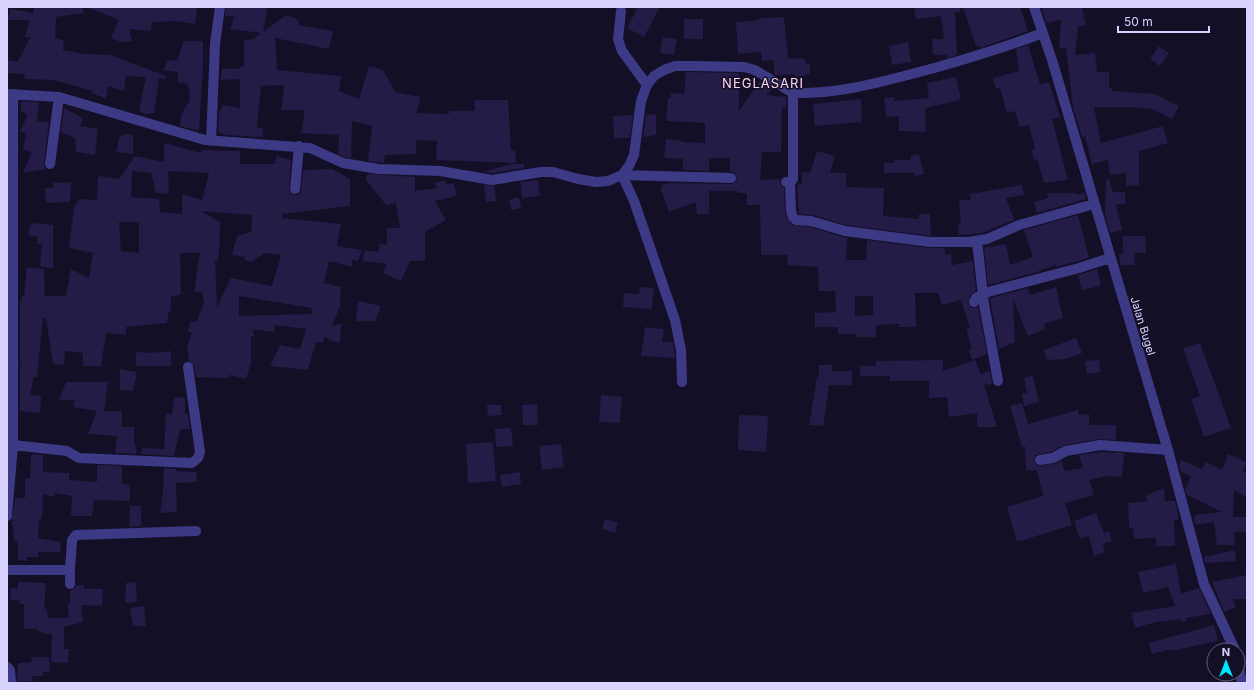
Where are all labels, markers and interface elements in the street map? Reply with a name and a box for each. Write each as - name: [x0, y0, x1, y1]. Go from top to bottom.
- scale bar: [1118, 8, 1209, 34]
- text: 50 m: [1124, 14, 1153, 29]
- district label: NEGLASARI: [722, 75, 804, 91]
- street label: Jalan Bugel: [1127, 295, 1159, 357]
- north arrow: [1206, 642, 1246, 682]
- text: N: [1222, 645, 1230, 659]

